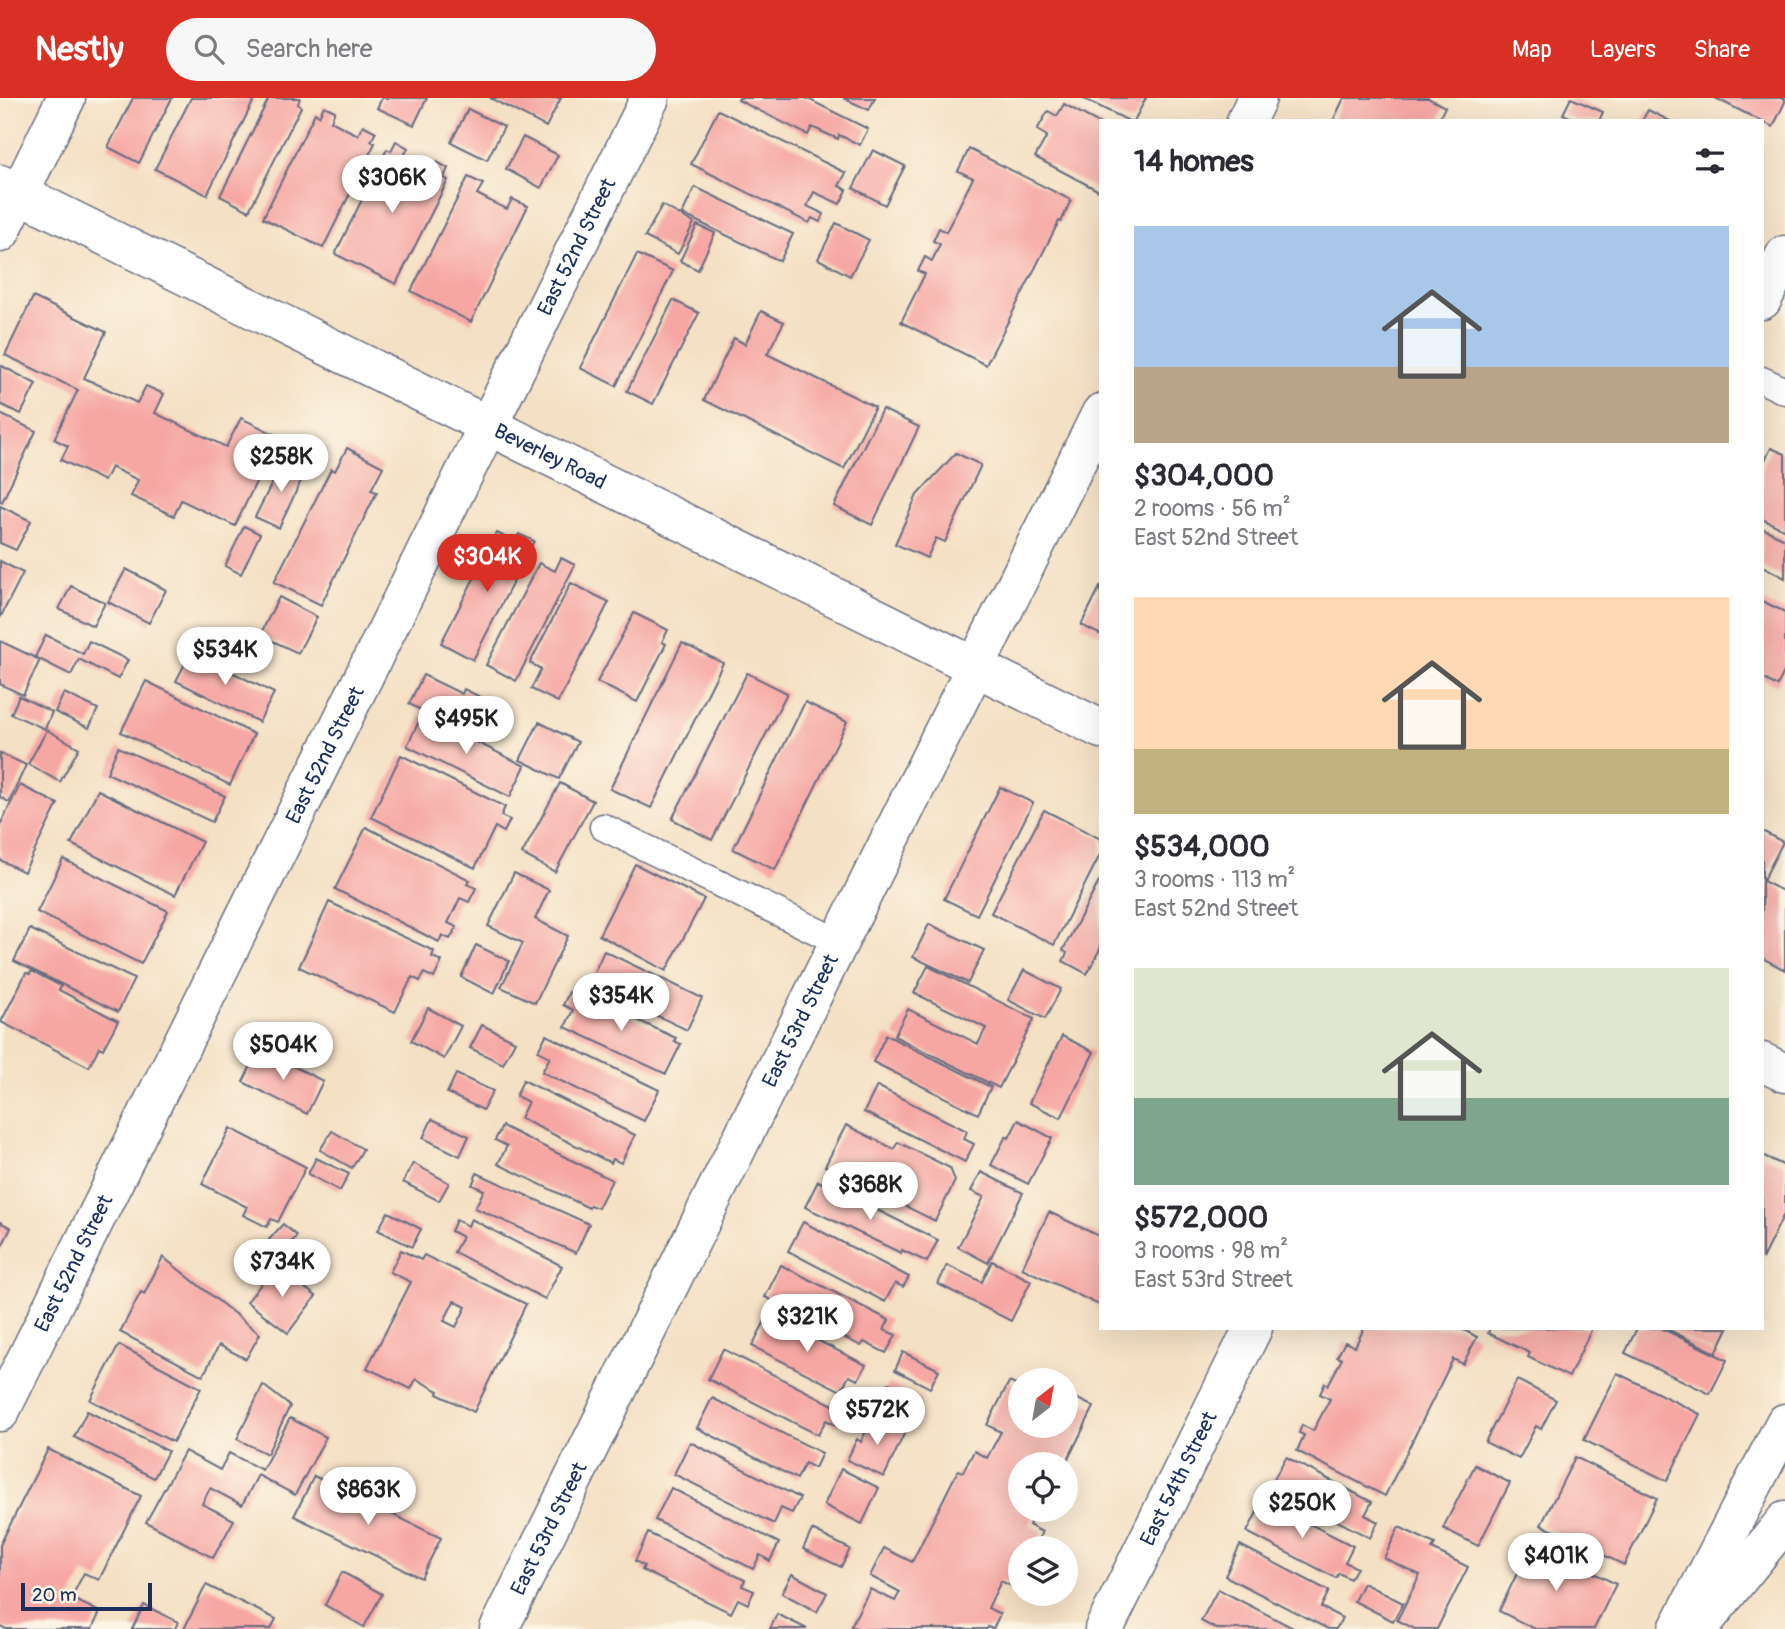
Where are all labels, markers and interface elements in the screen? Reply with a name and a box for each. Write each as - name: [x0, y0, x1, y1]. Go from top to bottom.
- search box: [166, 18, 656, 81]
- text: Nestly: [35, 29, 124, 70]
- icon: search: [190, 30, 228, 68]
- text: Search here: [246, 33, 373, 65]
- text: Map: [1512, 35, 1552, 64]
- text: Layers: [1590, 35, 1656, 64]
- text: Share: [1694, 35, 1750, 64]
- icon: filters: [1691, 142, 1729, 180]
- text: 14 homes: [1134, 143, 1254, 180]
- pin: $306K: [343, 156, 441, 215]
- text: $306K: [358, 163, 426, 192]
- street label: East 52nd Street: [532, 173, 622, 320]
- icon: home: [1369, 271, 1495, 397]
- street label: Beverley Road: [489, 418, 611, 496]
- pin: $258K: [232, 434, 330, 494]
- text: $258K: [249, 442, 313, 471]
- text: $304,000: [1134, 457, 1274, 494]
- text: 2 rooms · 56 m²: [1134, 494, 1291, 523]
- text: East 52nd Street: [1134, 523, 1298, 552]
- pin: $304K: [438, 534, 536, 594]
- text: $304K: [453, 542, 521, 571]
- pin: $534K: [176, 628, 274, 687]
- text: $534K: [193, 635, 257, 664]
- icon: home: [1369, 642, 1495, 768]
- street label: East 52nd Street: [280, 682, 371, 828]
- pin: $495K: [417, 696, 515, 756]
- text: $495K: [434, 704, 498, 733]
- text: $534,000: [1134, 828, 1270, 865]
- text: 3 rooms · 113 m²: [1134, 865, 1295, 894]
- text: East 52nd Street: [1134, 894, 1298, 923]
- street label: East 53rd Street: [756, 949, 845, 1092]
- pin: $354K: [572, 974, 670, 1033]
- text: $354K: [589, 981, 653, 1010]
- icon: home: [1369, 1013, 1495, 1139]
- pin: $504K: [234, 1023, 332, 1082]
- text: $504K: [249, 1030, 317, 1059]
- pin: $368K: [821, 1162, 919, 1222]
- text: $368K: [838, 1170, 902, 1199]
- street label: East 52nd Street: [29, 1190, 120, 1337]
- text: $572,000: [1134, 1199, 1268, 1236]
- text: 3 rooms · 98 m²: [1134, 1236, 1288, 1265]
- pin: $734K: [233, 1240, 331, 1299]
- text: $734K: [250, 1247, 314, 1276]
- text: East 53rd Street: [1134, 1265, 1293, 1294]
- pin: $321K: [758, 1294, 856, 1354]
- text: $321K: [776, 1302, 838, 1331]
- north arrow: [1008, 1368, 1078, 1438]
- map controls: [1008, 1368, 1078, 1606]
- pin: $572K: [828, 1388, 926, 1447]
- text: $572K: [845, 1395, 909, 1424]
- street label: East 54th Street: [1134, 1407, 1224, 1550]
- button: locate: [1008, 1452, 1078, 1522]
- street label: East 53rd Street: [505, 1457, 594, 1600]
- pin: $863K: [319, 1468, 417, 1527]
- text: $863K: [336, 1475, 400, 1504]
- pin: $250K: [1253, 1480, 1351, 1540]
- text: $250K: [1268, 1488, 1336, 1517]
- pin: $401K: [1507, 1534, 1605, 1593]
- button: layers: [1008, 1536, 1078, 1606]
- text: $401K: [1524, 1541, 1588, 1570]
- scale bar: [21, 1580, 152, 1612]
- text: 20 m: [32, 1583, 77, 1607]

